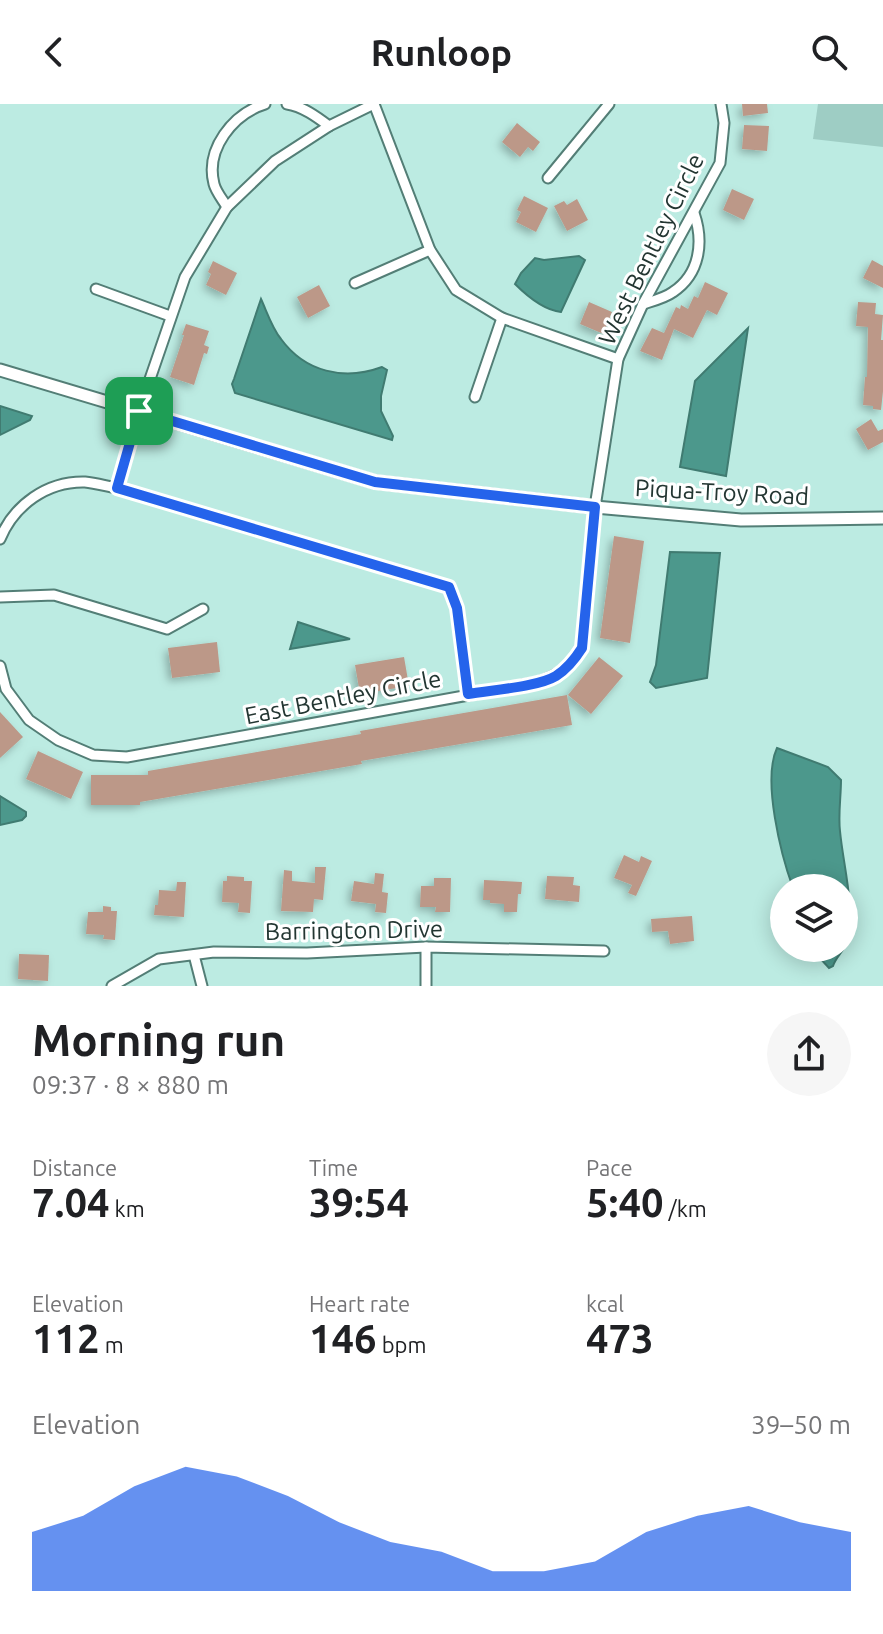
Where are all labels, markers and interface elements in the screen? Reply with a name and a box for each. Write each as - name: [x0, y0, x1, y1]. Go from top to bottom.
- icon: back: [32, 30, 76, 74]
- icon: search: [807, 30, 851, 74]
- text: Runloop: [371, 32, 512, 73]
- street label: West Bentley Circle: [593, 149, 709, 349]
- pin: [105, 377, 173, 445]
- icon: arrive: [117, 389, 161, 433]
- street label: Piqua-Troy Road: [634, 474, 810, 510]
- street label: East Bentley Circle: [242, 665, 444, 729]
- map controls: [770, 874, 858, 962]
- button: layers: [770, 874, 858, 962]
- street label: Barrington Drive: [265, 915, 443, 945]
- button: share: [767, 1012, 851, 1096]
- text: Morning run: [32, 1015, 285, 1064]
- text: 09:37 · 8 × 880 m: [32, 1070, 229, 1099]
- text: Distance: [32, 1155, 117, 1180]
- text: Time: [309, 1155, 358, 1180]
- text: Pace: [586, 1155, 633, 1180]
- text: 7.04: [32, 1180, 110, 1225]
- text: 39:54: [309, 1180, 409, 1225]
- text: 5:40: [586, 1180, 664, 1225]
- text: km: [110, 1196, 145, 1221]
- text: /km: [664, 1196, 707, 1221]
- text: Elevation: [32, 1291, 124, 1316]
- text: Heart rate: [309, 1291, 410, 1316]
- text: kcal: [586, 1291, 624, 1316]
- text: 112: [32, 1316, 100, 1361]
- text: 146: [309, 1316, 377, 1361]
- text: 473: [586, 1316, 654, 1361]
- text: m: [100, 1332, 124, 1357]
- text: bpm: [377, 1332, 426, 1357]
- text: Elevation: [32, 1410, 140, 1439]
- text: 39–50 m: [751, 1410, 851, 1439]

